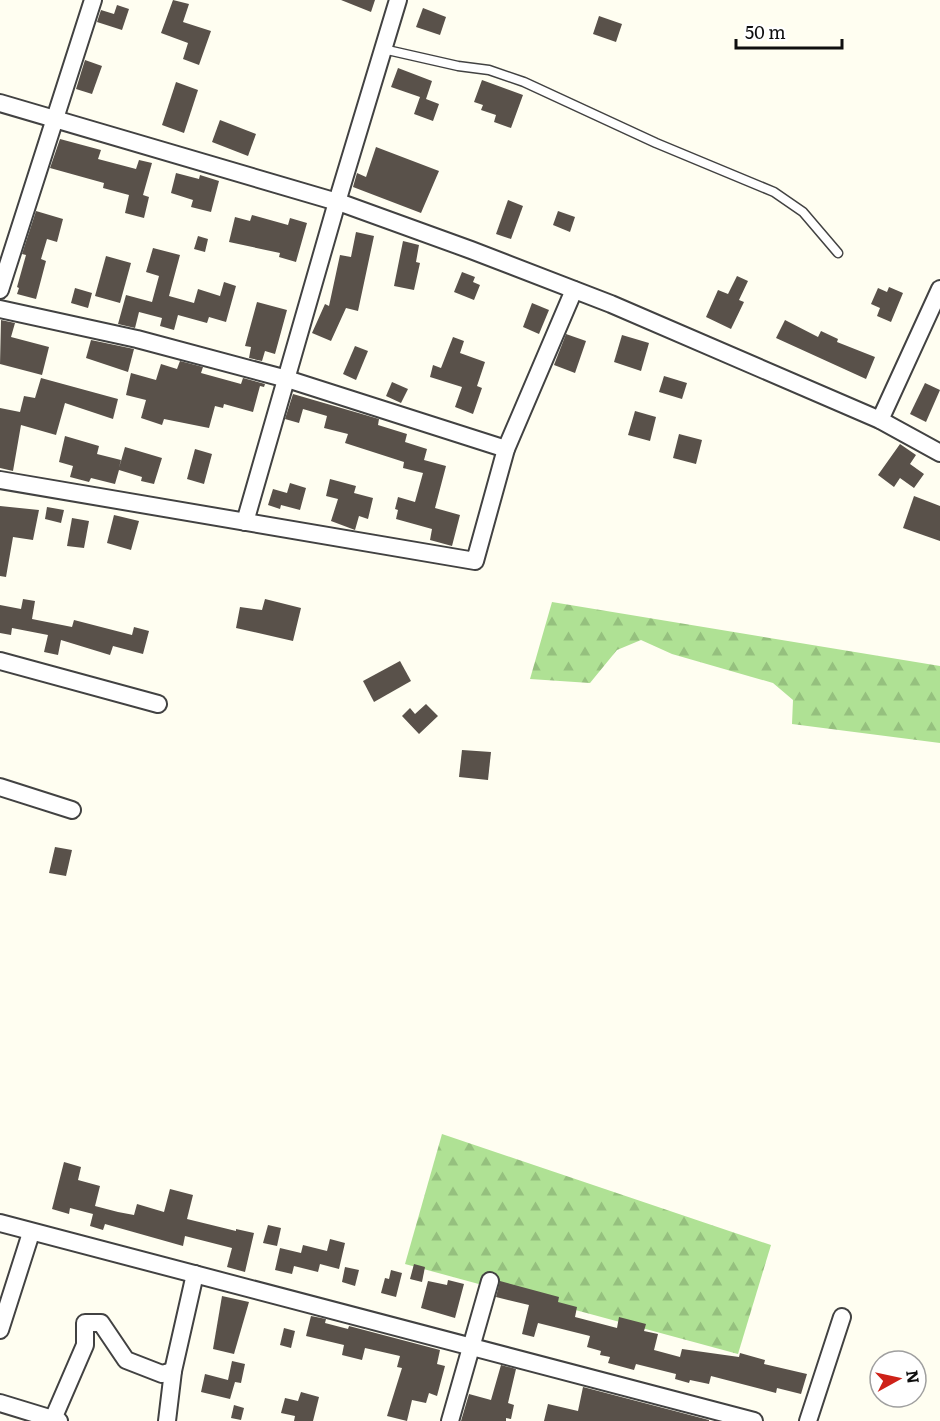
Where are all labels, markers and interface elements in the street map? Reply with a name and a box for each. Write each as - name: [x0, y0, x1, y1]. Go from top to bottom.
- scale bar: [736, 12, 842, 50]
- text: 50 m: [745, 18, 786, 45]
- north arrow: [868, 1349, 928, 1409]
- text: N: [901, 1368, 927, 1385]

